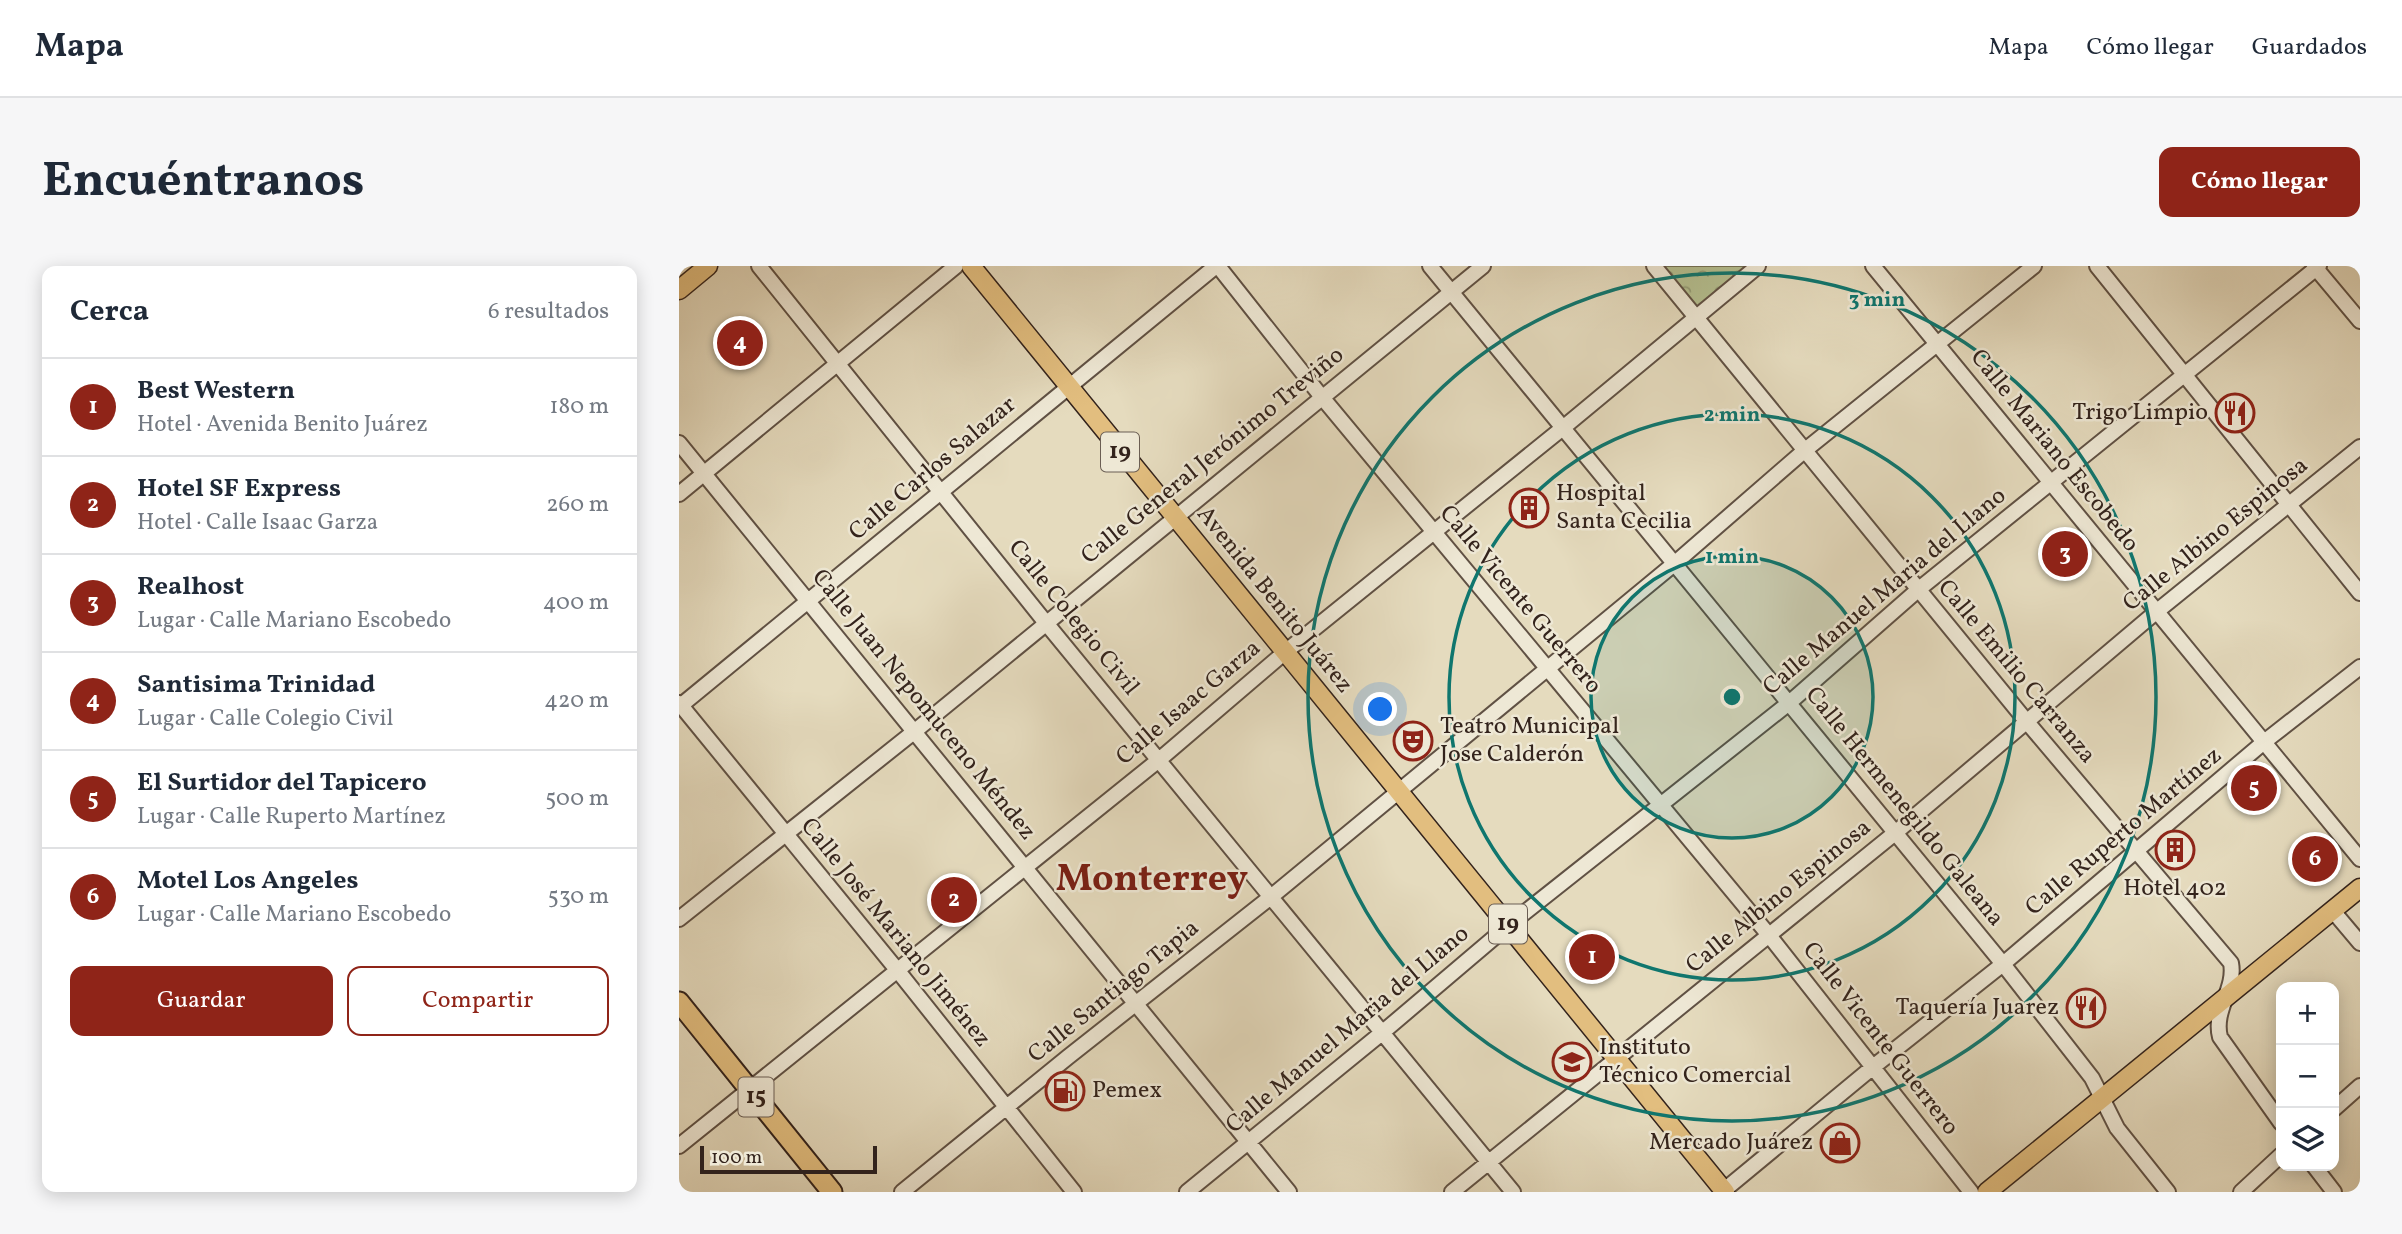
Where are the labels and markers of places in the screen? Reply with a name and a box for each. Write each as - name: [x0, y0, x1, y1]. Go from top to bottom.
- pin: 4: [717, 317, 763, 369]
- restaurant icon: Trigo Limpio: [2214, 392, 2256, 434]
- place label: Trigo Limpio: [2072, 396, 2208, 430]
- place label: Hospital Santa Cecilia: [1556, 477, 1692, 539]
- building icon: Hospital Santa Cecilia: [1508, 487, 1550, 529]
- pin: 3: [2042, 528, 2088, 580]
- centre of rings: [1720, 685, 1744, 709]
- place label: Teatro Municipal Jose Calderón: [1440, 710, 1619, 772]
- theatre icon: Teatro Municipal Jose Calderón: [1392, 720, 1434, 762]
- pin: 5: [2231, 762, 2277, 814]
- building icon: Hotel 402: [2154, 829, 2196, 871]
- pin: 6: [2292, 833, 2338, 885]
- place label: Hotel 402: [2123, 872, 2227, 906]
- pin: 2: [931, 874, 977, 926]
- pin: 1: [1569, 931, 1615, 983]
- restaurant icon: Taquería Juarez: [2065, 987, 2107, 1029]
- place label: Taquería Juarez: [1896, 991, 2059, 1025]
- place label: Instituto Técnico Comercial: [1599, 1031, 1791, 1093]
- school or university icon: Instituto Técnico Comercial: [1551, 1041, 1593, 1083]
- fuel station icon: Pemex: [1044, 1070, 1086, 1112]
- place label: Pemex: [1092, 1074, 1162, 1108]
- shop icon: Mercado Juárez: [1819, 1122, 1861, 1164]
- place label: Mercado Juárez: [1649, 1126, 1813, 1160]

